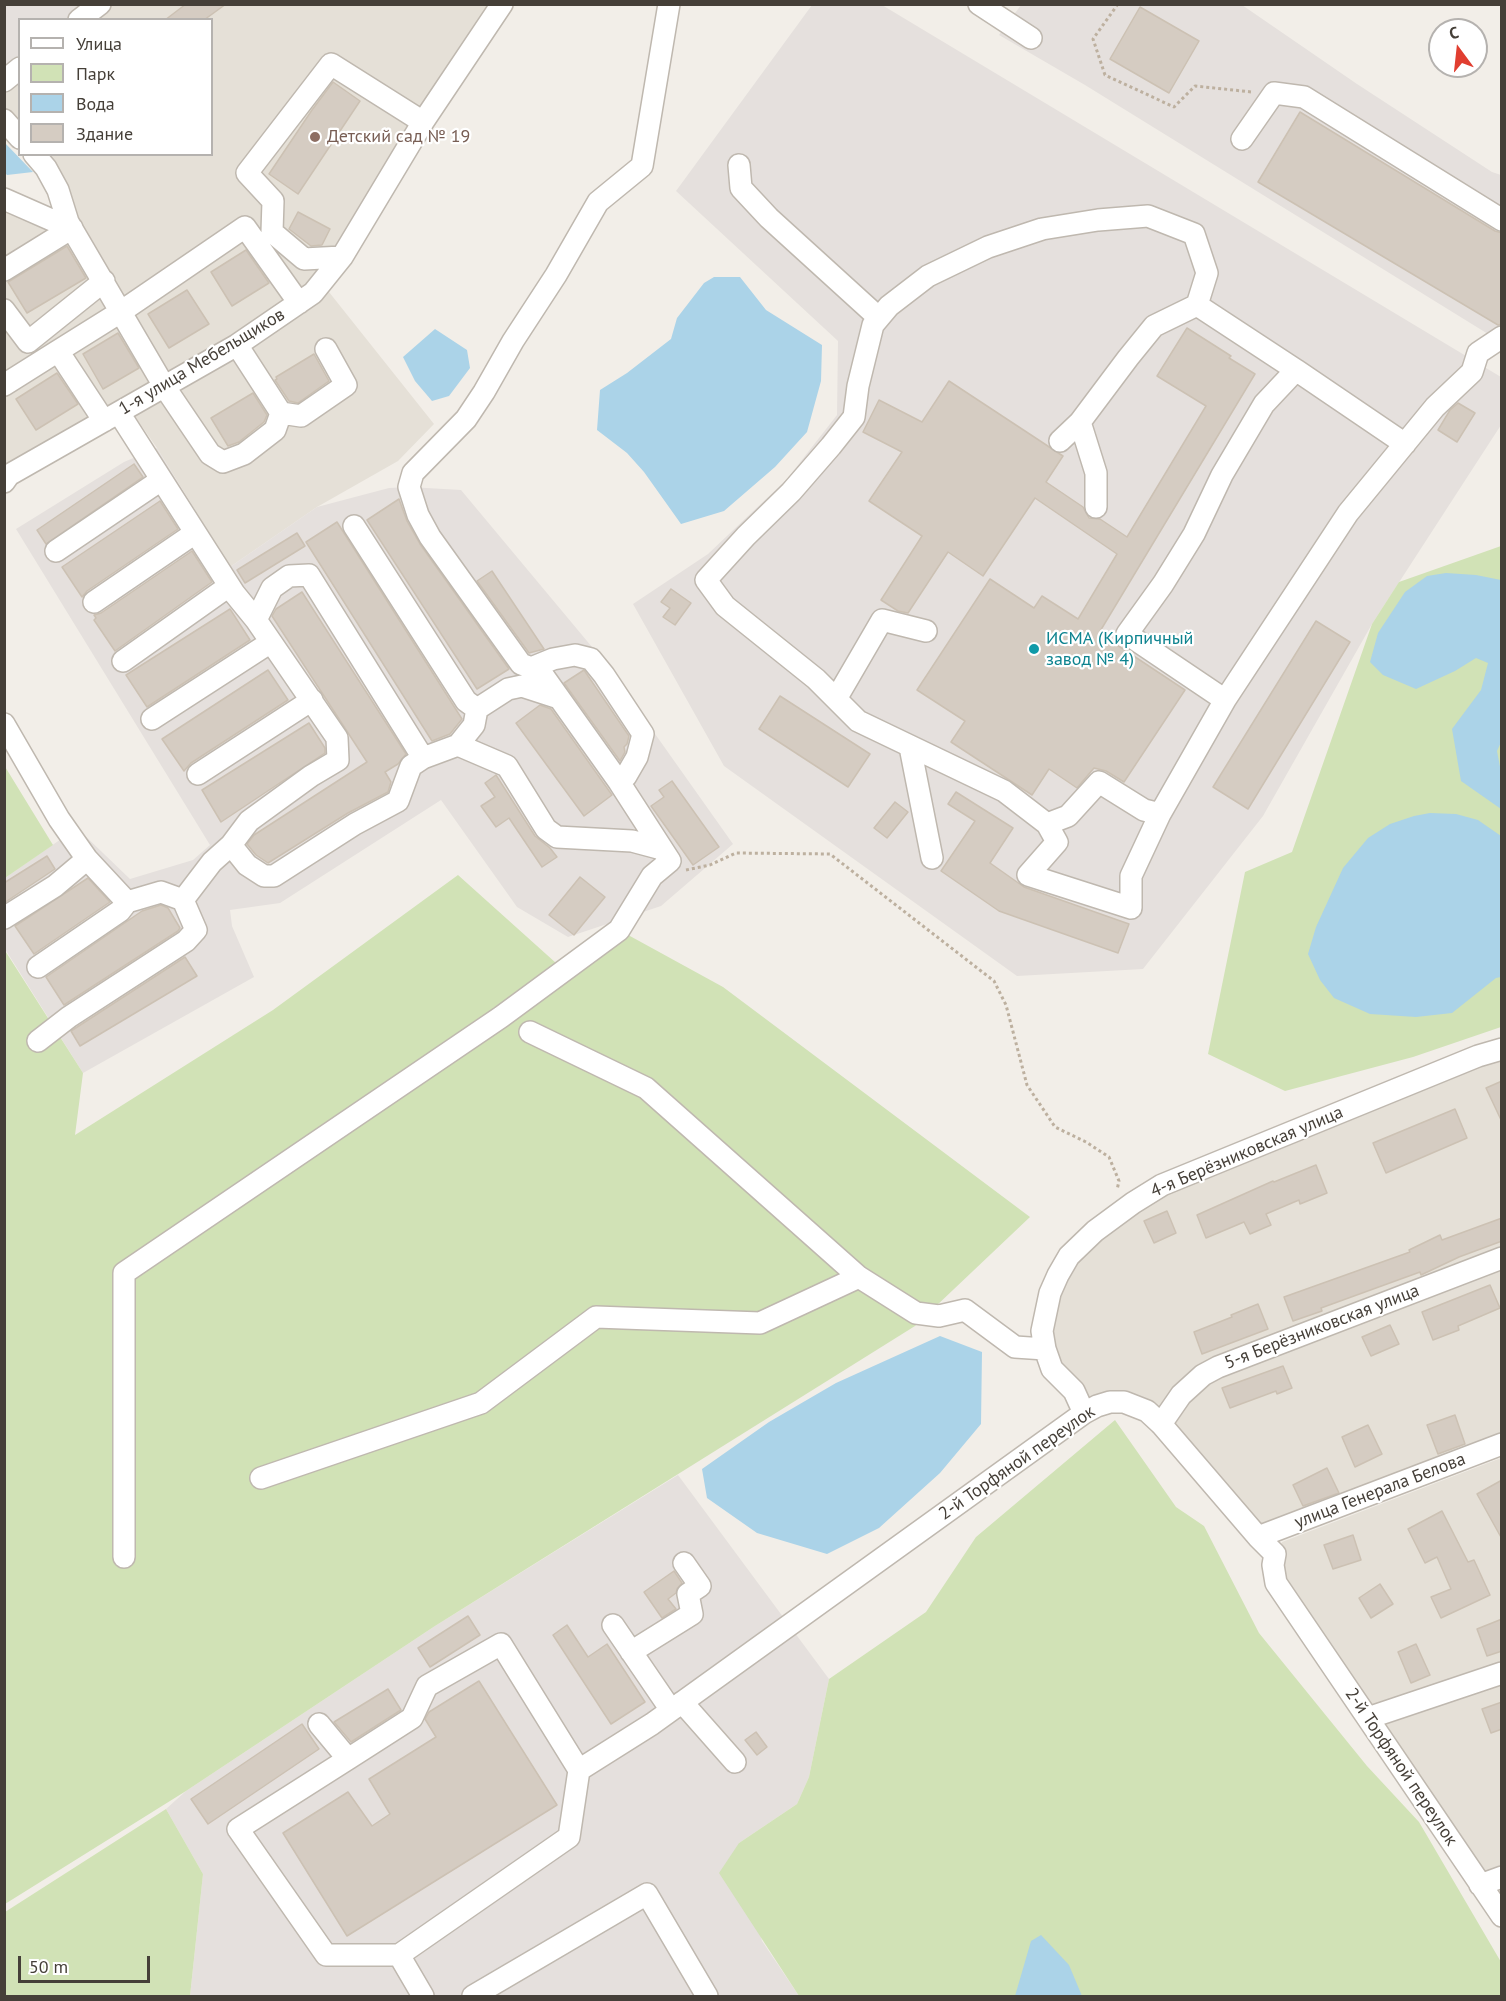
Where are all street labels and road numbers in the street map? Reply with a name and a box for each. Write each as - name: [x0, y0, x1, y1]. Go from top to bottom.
- street label: 1-я улица Мебельщиков: [115, 304, 289, 420]
- street label: 4-я Берёзниковская улица: [1148, 1102, 1346, 1202]
- street label: 5-я Берёзниковская улица: [1222, 1280, 1422, 1374]
- street label: 2-й Торфяной переулок: [935, 1401, 1099, 1525]
- street label: улица Генерала Белова: [1291, 1448, 1469, 1534]
- street label: 2-й Торфяной переулок: [1340, 1684, 1462, 1850]

